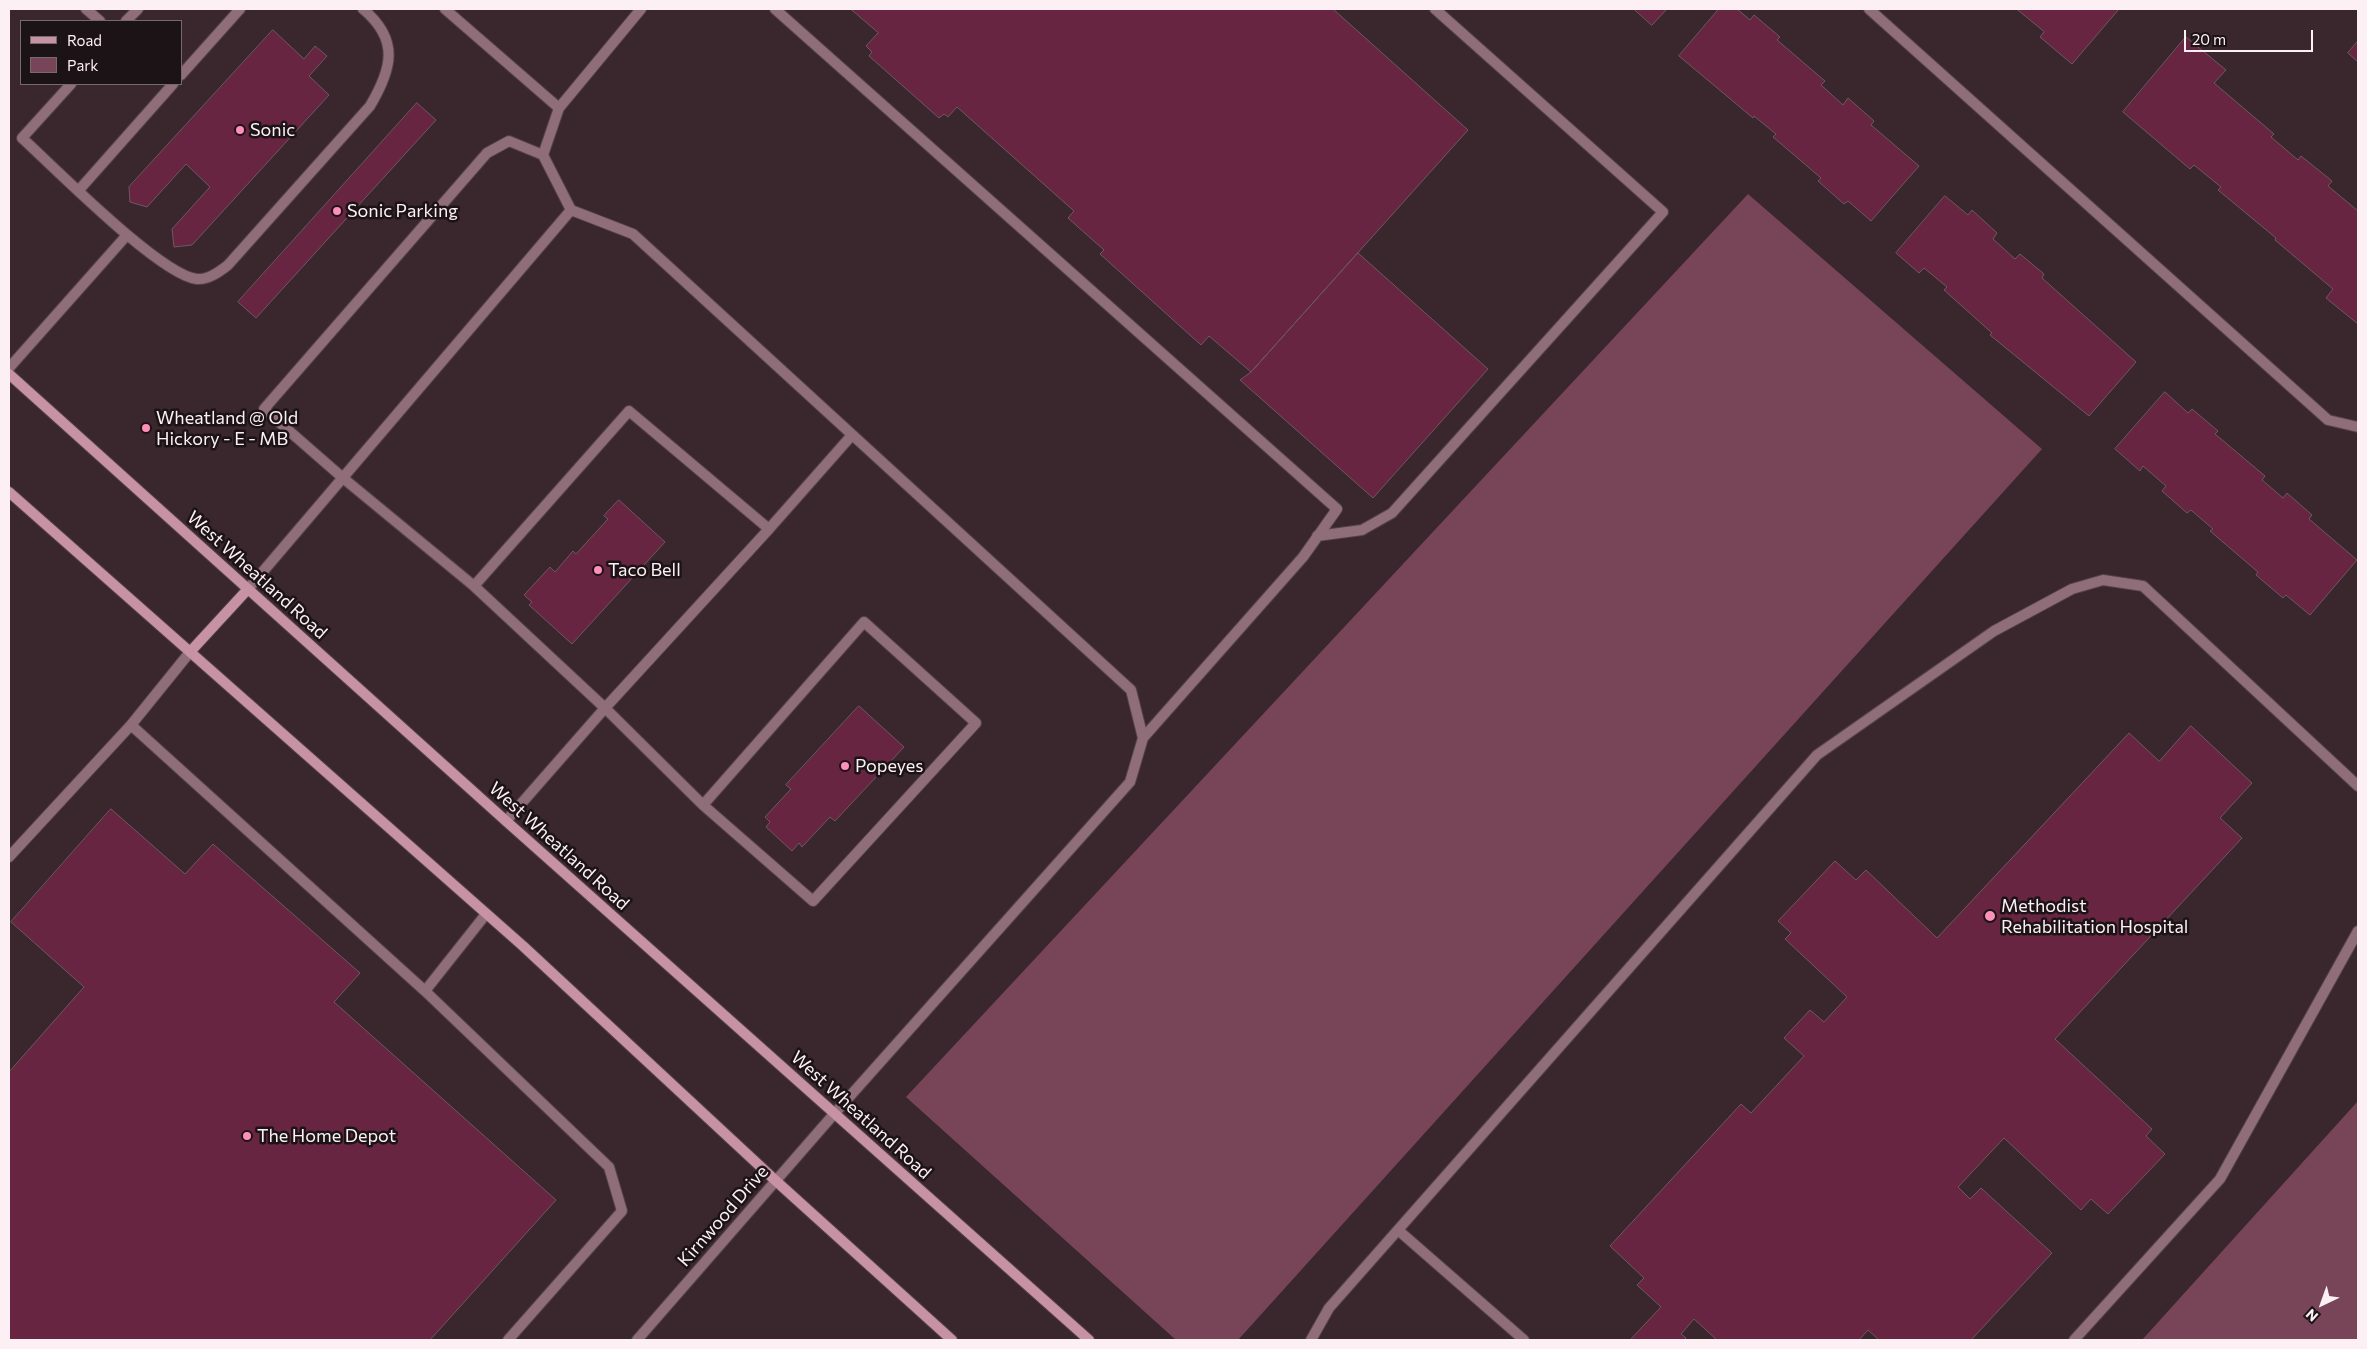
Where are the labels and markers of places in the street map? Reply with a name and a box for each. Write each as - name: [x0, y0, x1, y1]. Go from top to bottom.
- place label: Sonic: [250, 119, 295, 141]
- marker: Sonic: [234, 124, 246, 136]
- place label: Sonic Parking: [347, 200, 458, 222]
- marker: Sonic Parking: [331, 205, 343, 217]
- place label: Wheatland @ Old Hickory - E - MB: [156, 407, 298, 449]
- marker: Wheatland @ Old Hickory - E - MB: [140, 422, 152, 434]
- place label: Taco Bell: [608, 559, 681, 581]
- marker: Taco Bell: [592, 564, 604, 576]
- place label: Popeyes: [855, 755, 923, 777]
- marker: Popeyes: [839, 760, 851, 772]
- place label: Methodist Rehabilitation Hospital: [2001, 895, 2188, 938]
- marker: Methodist Rehabilitation Hospital: [1983, 909, 1997, 923]
- place label: The Home Depot: [257, 1125, 396, 1147]
- marker: The Home Depot: [241, 1130, 253, 1142]

